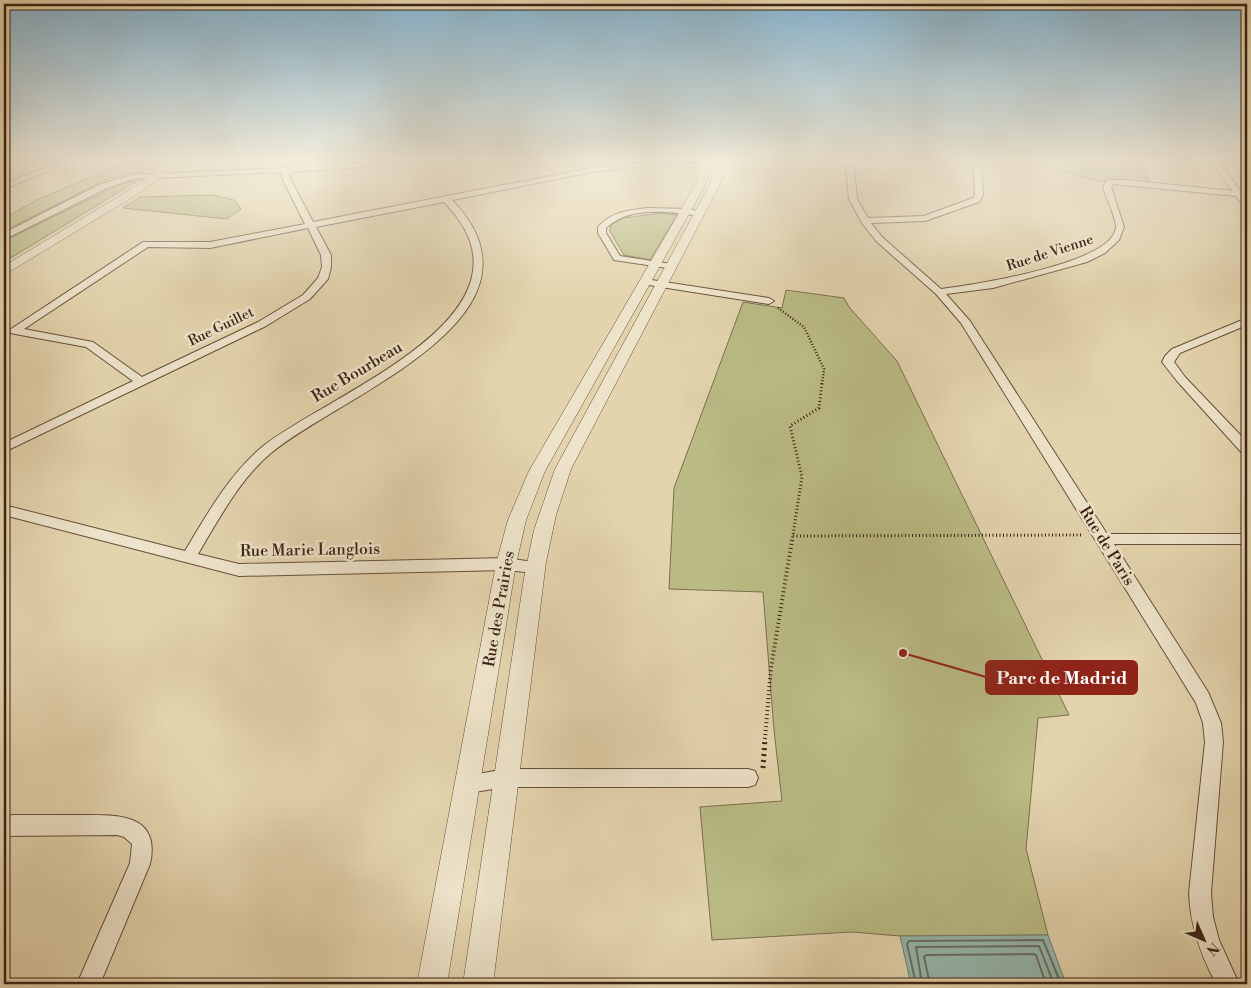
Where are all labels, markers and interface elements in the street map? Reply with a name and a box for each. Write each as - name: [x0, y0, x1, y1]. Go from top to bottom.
- street label: Rue de Vienne: [1004, 231, 1096, 275]
- street label: Rue Guillet: [185, 303, 257, 351]
- street label: Rue Bourbeau: [308, 337, 406, 407]
- street label: Rue de Paris: [1075, 503, 1139, 589]
- street label: Rue Marie Langlois: [240, 539, 380, 561]
- street label: Rue des Prairies: [479, 549, 519, 669]
- callout: Parc de Madrid: [986, 661, 1137, 694]
- text: Parc de Madrid: [997, 667, 1127, 690]
- north arrow: [1178, 916, 1228, 966]
- text: N: [1202, 938, 1223, 959]

